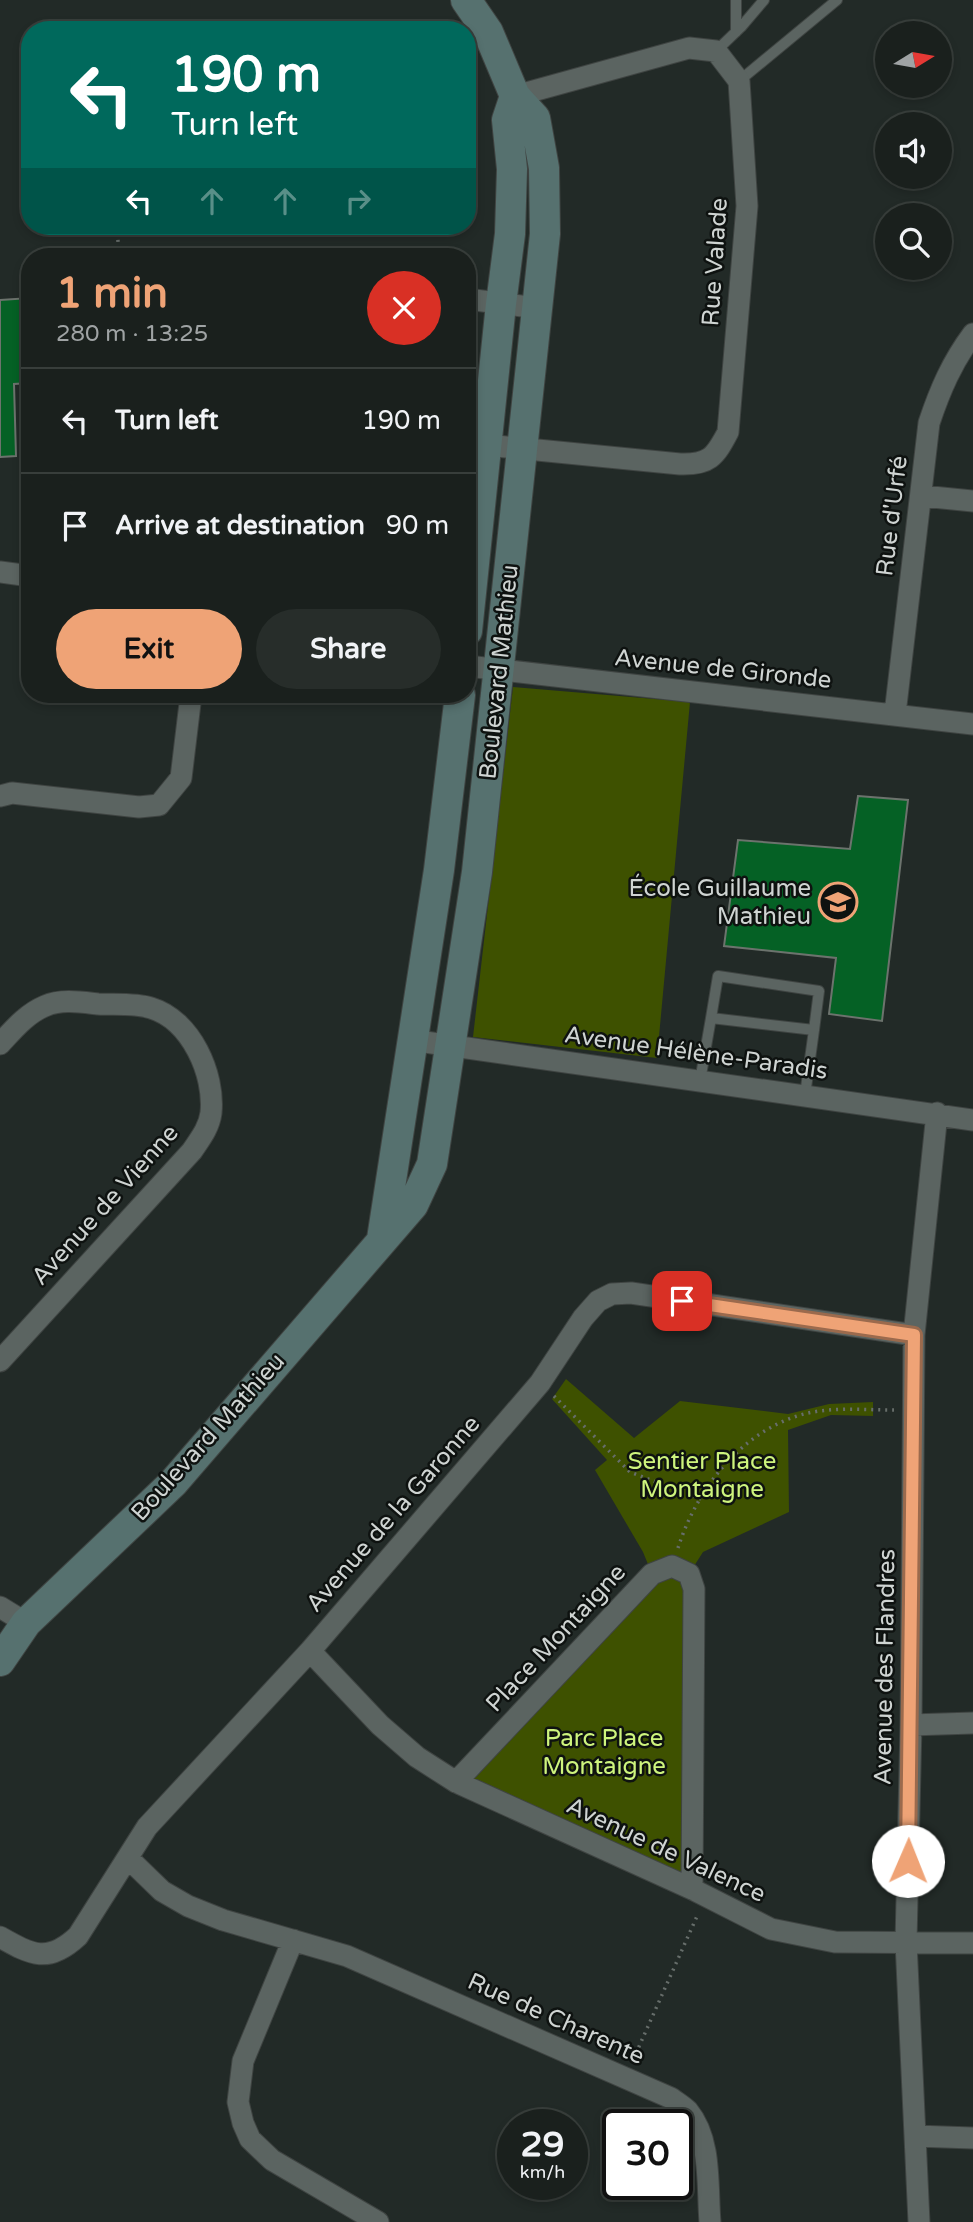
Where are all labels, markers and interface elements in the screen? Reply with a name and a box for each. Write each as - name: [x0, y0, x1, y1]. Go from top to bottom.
- north arrow: [875, 21, 952, 98]
- map controls: [875, 21, 952, 280]
- text: 190 m: [171, 46, 321, 105]
- icon: left: [56, 49, 147, 140]
- text: Turn left: [171, 106, 298, 144]
- button: sound: [875, 112, 952, 189]
- icon: left: [120, 182, 158, 220]
- icon: ahead: [193, 182, 231, 220]
- icon: ahead: [266, 182, 304, 220]
- icon: right: [339, 182, 377, 220]
- street label: Rue Valade: [696, 197, 734, 327]
- button: search: [875, 203, 952, 280]
- text: 1 min: [56, 268, 168, 319]
- button: close: [367, 271, 441, 345]
- text: 280 m · 13:25: [56, 320, 208, 348]
- icon: left: [56, 402, 94, 440]
- text: Turn left: [115, 405, 218, 436]
- text: 190 m: [361, 405, 441, 436]
- street label: Rue d'Urfé: [870, 454, 914, 578]
- icon: arrive: [56, 507, 94, 545]
- text: Arrive at destination: [115, 510, 365, 541]
- text: 90 m: [386, 510, 449, 541]
- street label: Boulevard Mathieu: [473, 563, 525, 781]
- button: Exit: [56, 609, 242, 689]
- button: Share: [256, 609, 441, 689]
- street label: Avenue de Gironde: [613, 643, 833, 695]
- place label: École Guillaume Mathieu: [629, 873, 811, 931]
- school or university icon: École Guillaume Mathieu: [817, 881, 859, 923]
- street label: Avenue Hélène-Paradis: [563, 1020, 829, 1086]
- street label: Avenue de Vienne: [25, 1119, 185, 1291]
- pin: [652, 1271, 712, 1331]
- icon: arrive: [663, 1282, 701, 1320]
- street label: Boulevard Mathieu: [125, 1347, 291, 1527]
- street label: Avenue de la Garonne: [300, 1410, 486, 1618]
- park label: Sentier Place Montaigne: [628, 1447, 776, 1504]
- street label: Avenue des Flandres: [868, 1549, 902, 1785]
- street label: Place Montaigne: [480, 1558, 632, 1718]
- park label: Parc Place Montaigne: [542, 1724, 666, 1781]
- street label: Avenue de Valence: [562, 1791, 770, 1909]
- position arrow: [871, 1824, 945, 1898]
- street label: Rue de Charente: [463, 1967, 649, 2071]
- speed limit sign: 30: [602, 2109, 693, 2200]
- text: 29: [521, 2124, 564, 2166]
- text: km/h: [520, 2161, 565, 2183]

